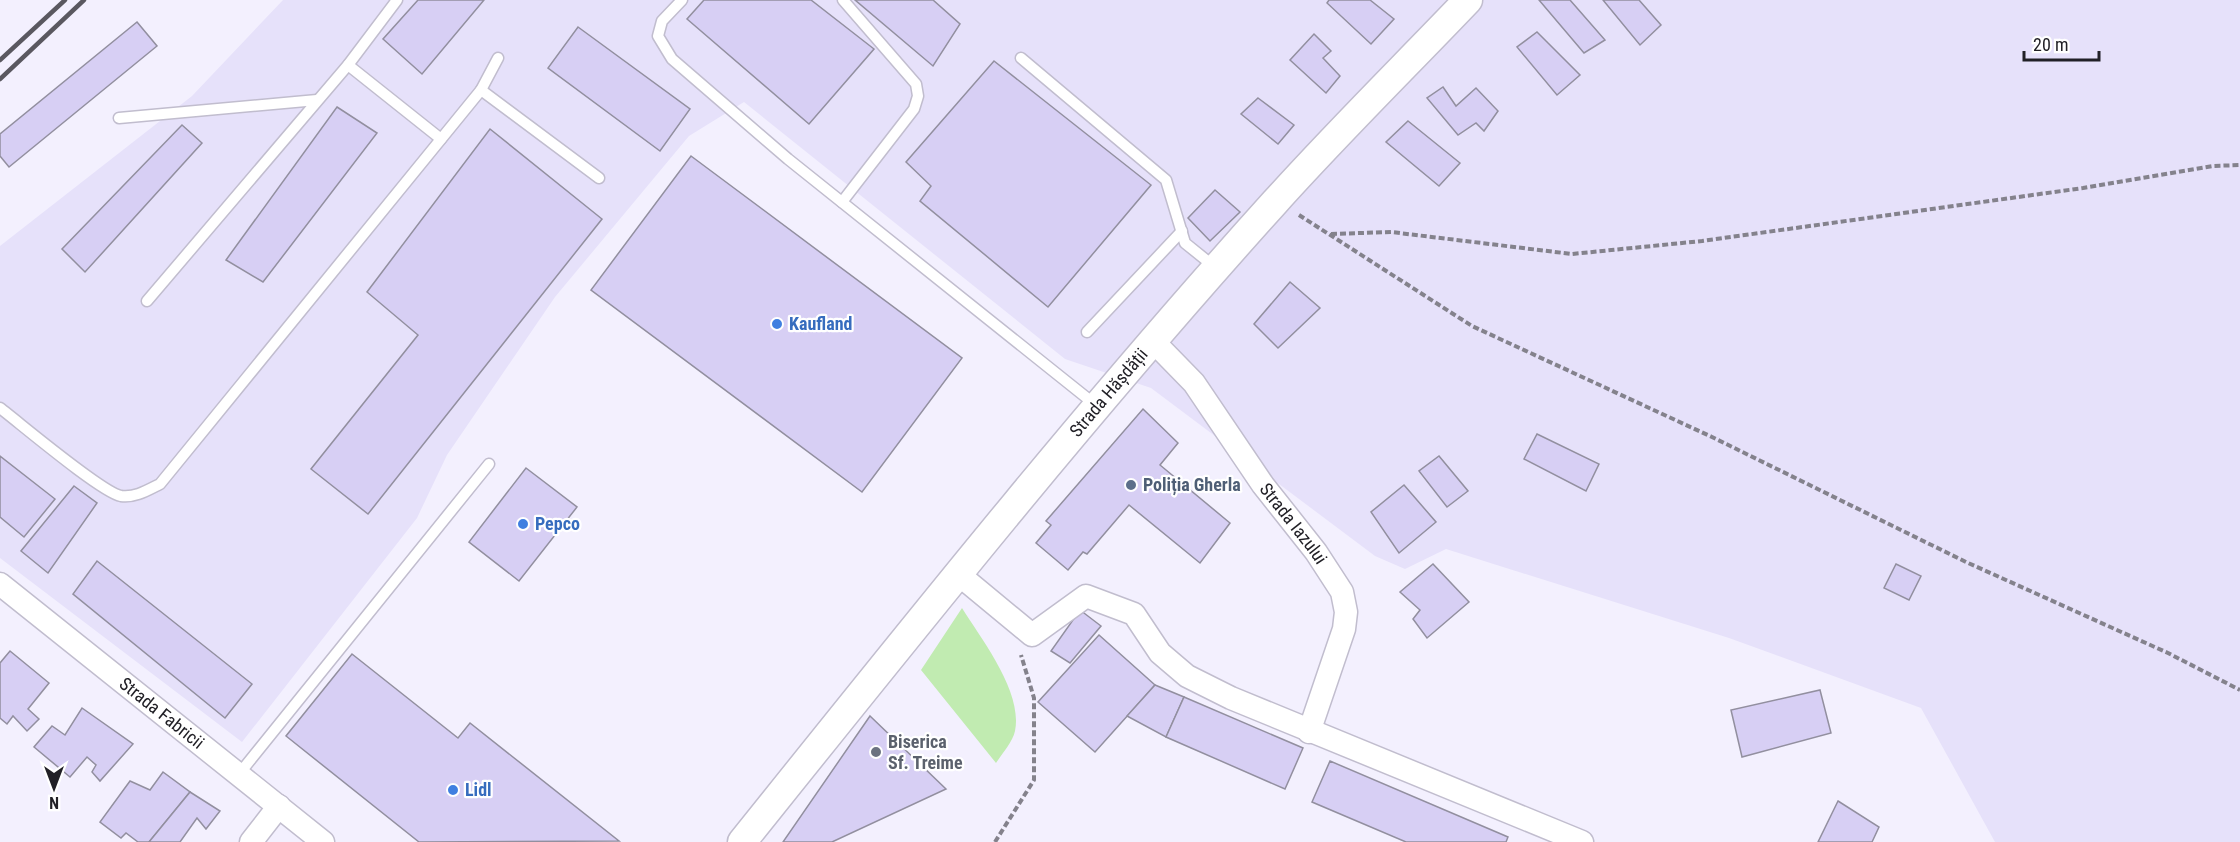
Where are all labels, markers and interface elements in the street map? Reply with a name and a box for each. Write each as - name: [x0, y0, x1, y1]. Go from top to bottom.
- scale bar: [2024, 24, 2099, 62]
- text: 20 m: [2033, 34, 2068, 55]
- place label: Kaufland: [789, 313, 852, 334]
- marker: Kaufland: [770, 317, 784, 331]
- street label: Strada Hășdății: [1065, 344, 1152, 441]
- place label: Poliția Gherla: [1143, 474, 1241, 496]
- marker: Poliția Gherla: [1124, 478, 1138, 492]
- street label: Strada Iazului: [1256, 479, 1332, 568]
- place label: Pepco: [535, 513, 580, 534]
- marker: Pepco: [516, 517, 530, 531]
- street label: Strada Fabricii: [116, 673, 209, 753]
- place label: Biserica Sf. Treime: [888, 731, 963, 773]
- marker: Biserica Sf. Treime: [869, 745, 883, 759]
- north arrow: [24, 758, 84, 818]
- place label: Lidl: [465, 779, 492, 800]
- marker: Lidl: [446, 783, 460, 797]
- text: N: [49, 793, 59, 812]

